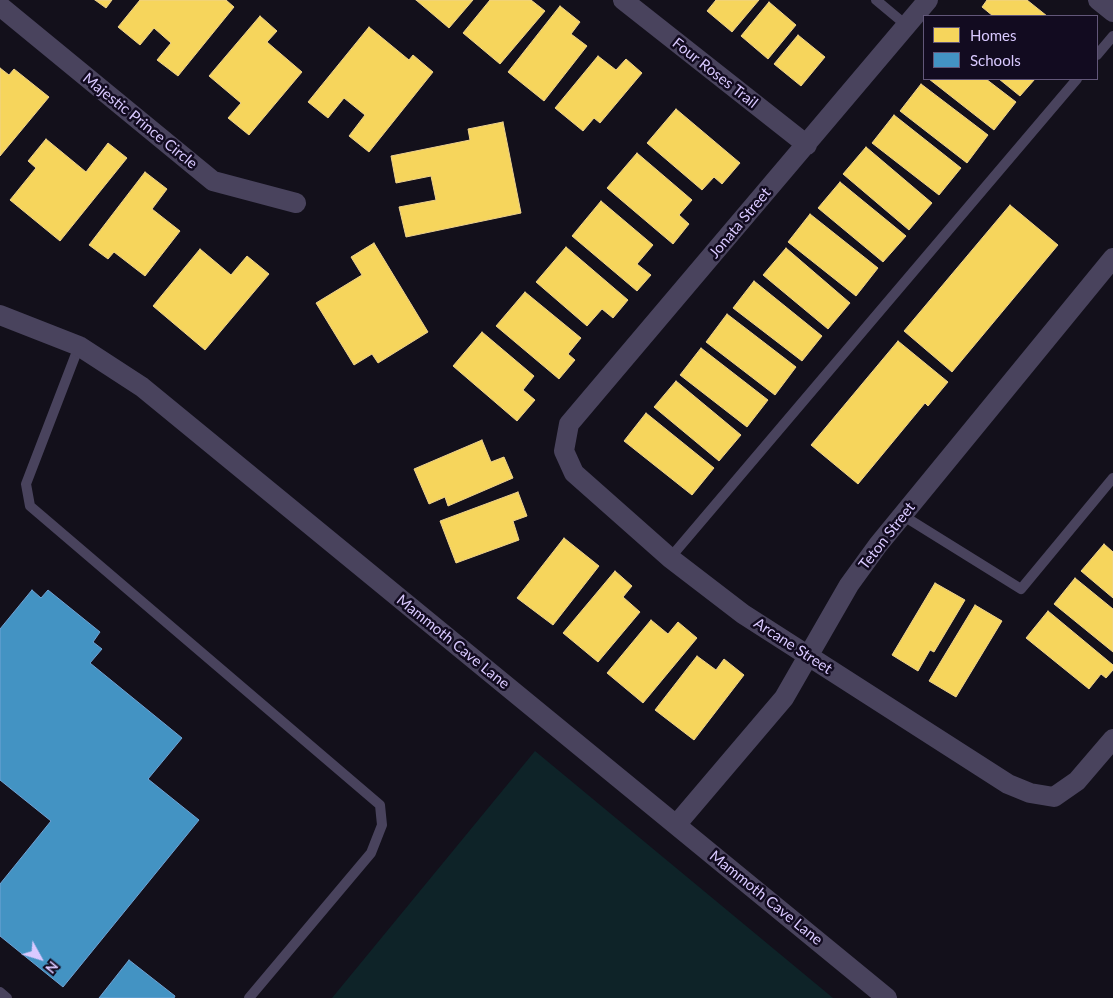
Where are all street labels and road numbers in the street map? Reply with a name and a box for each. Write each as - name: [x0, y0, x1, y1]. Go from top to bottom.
- street label: Four Roses Trail: [669, 34, 761, 112]
- street label: Majestic Prince Circle: [79, 69, 201, 173]
- street label: Jonata Street: [705, 184, 775, 262]
- street label: Teton Street: [855, 499, 919, 573]
- street label: Mammoth Cave Lane: [393, 591, 513, 693]
- street label: Arcane Street: [751, 614, 835, 678]
- street label: Mammoth Cave Lane: [706, 847, 826, 949]

